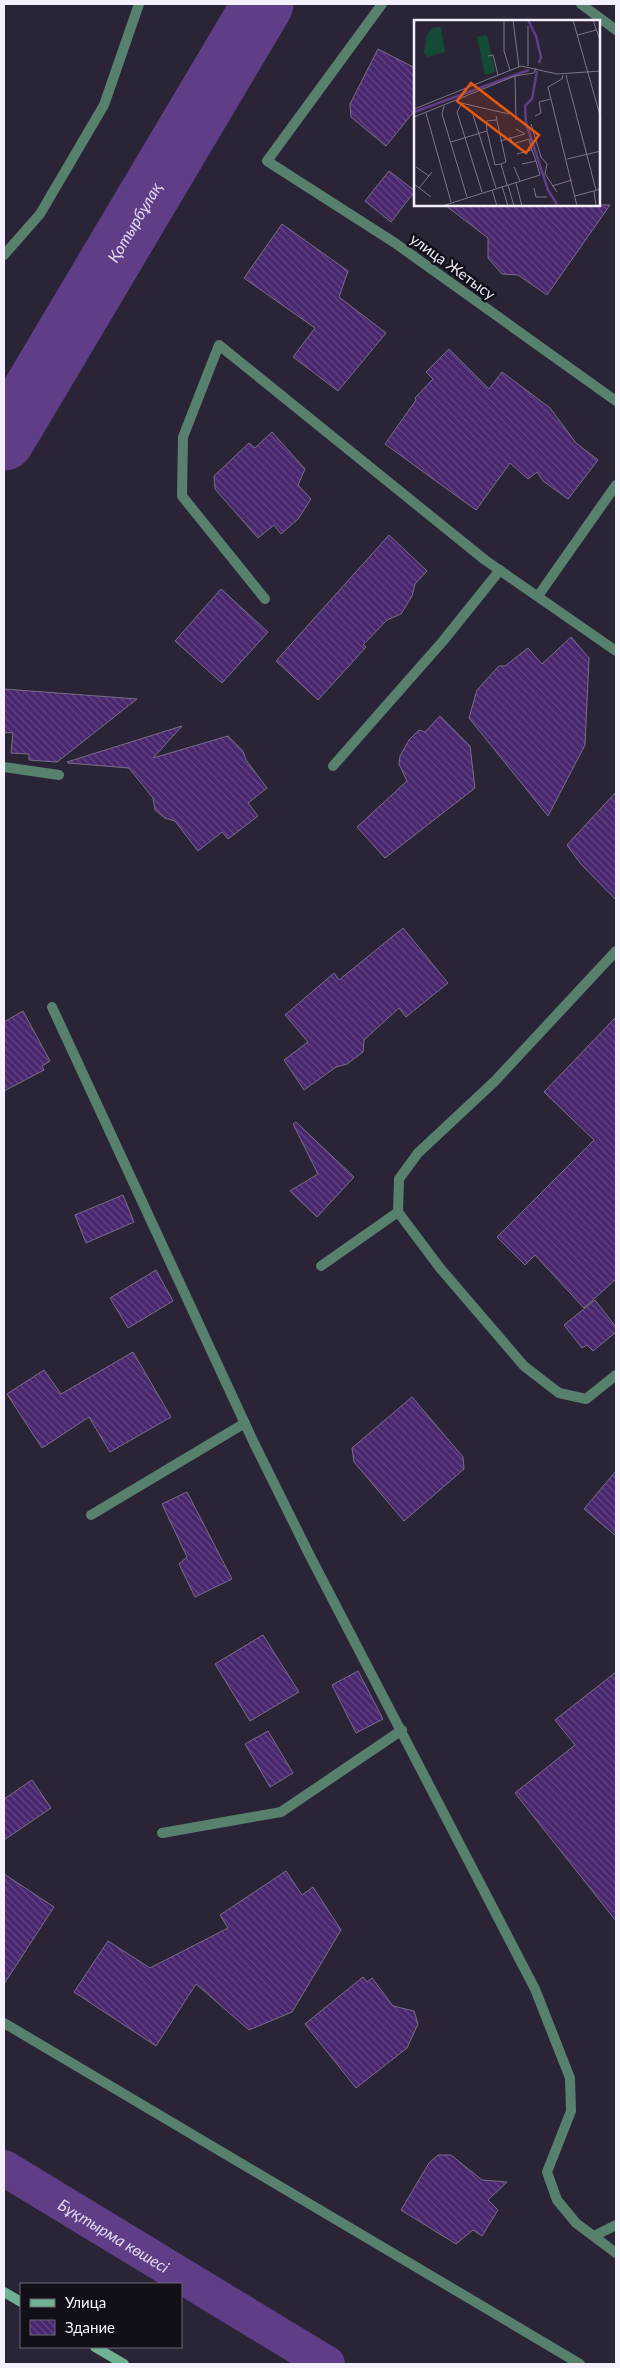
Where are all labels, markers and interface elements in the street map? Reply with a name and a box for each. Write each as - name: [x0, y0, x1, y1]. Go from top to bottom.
- inset map: [414, 20, 600, 206]
- water label: Қотырбұлақ: [103, 178, 165, 265]
- street label: улица Жетысу: [407, 229, 499, 303]
- water label: Бұқтырма көшесі: [55, 2194, 174, 2276]
- legend: [20, 2283, 182, 2348]
- text: Улица: [65, 2293, 106, 2311]
- text: Здание: [65, 2318, 115, 2336]

